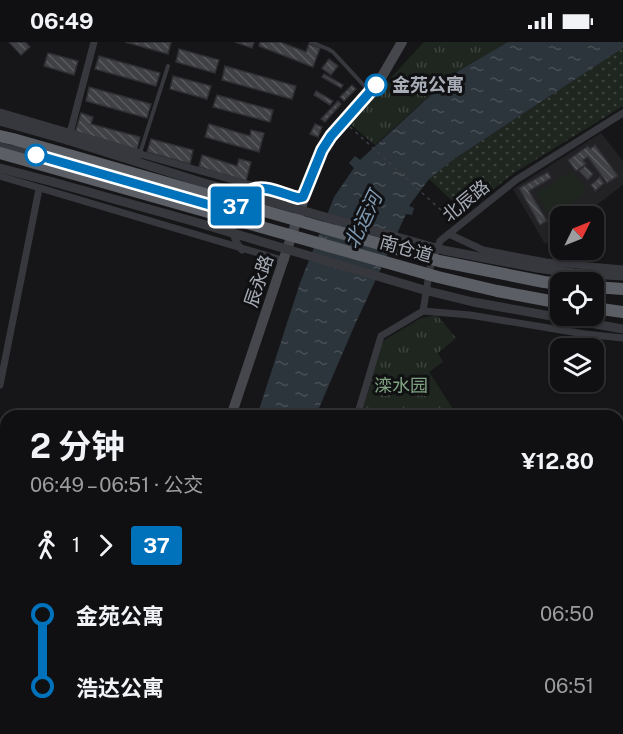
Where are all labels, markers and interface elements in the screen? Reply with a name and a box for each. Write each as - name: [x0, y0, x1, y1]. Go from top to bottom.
- text: 06:49: [30, 8, 93, 34]
- marker: 金苑公寓: [365, 74, 387, 96]
- place label: 金苑公寓: [392, 74, 464, 95]
- unlabelled marker: [25, 144, 47, 166]
- street label: 北辰路: [438, 175, 493, 226]
- water label: 北运河: [339, 184, 389, 252]
- line badge: 37: [209, 186, 263, 226]
- text: 37: [223, 194, 249, 219]
- north arrow: [550, 206, 604, 260]
- map controls: [550, 206, 604, 392]
- street label: 南仓道: [377, 231, 435, 266]
- street label: 辰永路: [240, 252, 277, 310]
- button: locate: [550, 272, 604, 326]
- button: layers: [550, 338, 604, 392]
- park label: 滦水园: [374, 375, 428, 396]
- text: 2 分钟: [30, 427, 124, 465]
- text: ¥12.80: [521, 448, 594, 474]
- text: 06:49 – 06:51 · 公交: [30, 473, 204, 497]
- icon: walk: [30, 529, 63, 562]
- icon: forward: [89, 529, 122, 562]
- text: 1: [72, 533, 80, 557]
- text: 37: [143, 533, 170, 558]
- text: 06:50: [540, 602, 594, 626]
- text: 金苑公寓: [76, 603, 164, 629]
- text: 06:51: [544, 674, 594, 698]
- text: 浩达公寓: [76, 675, 164, 701]

